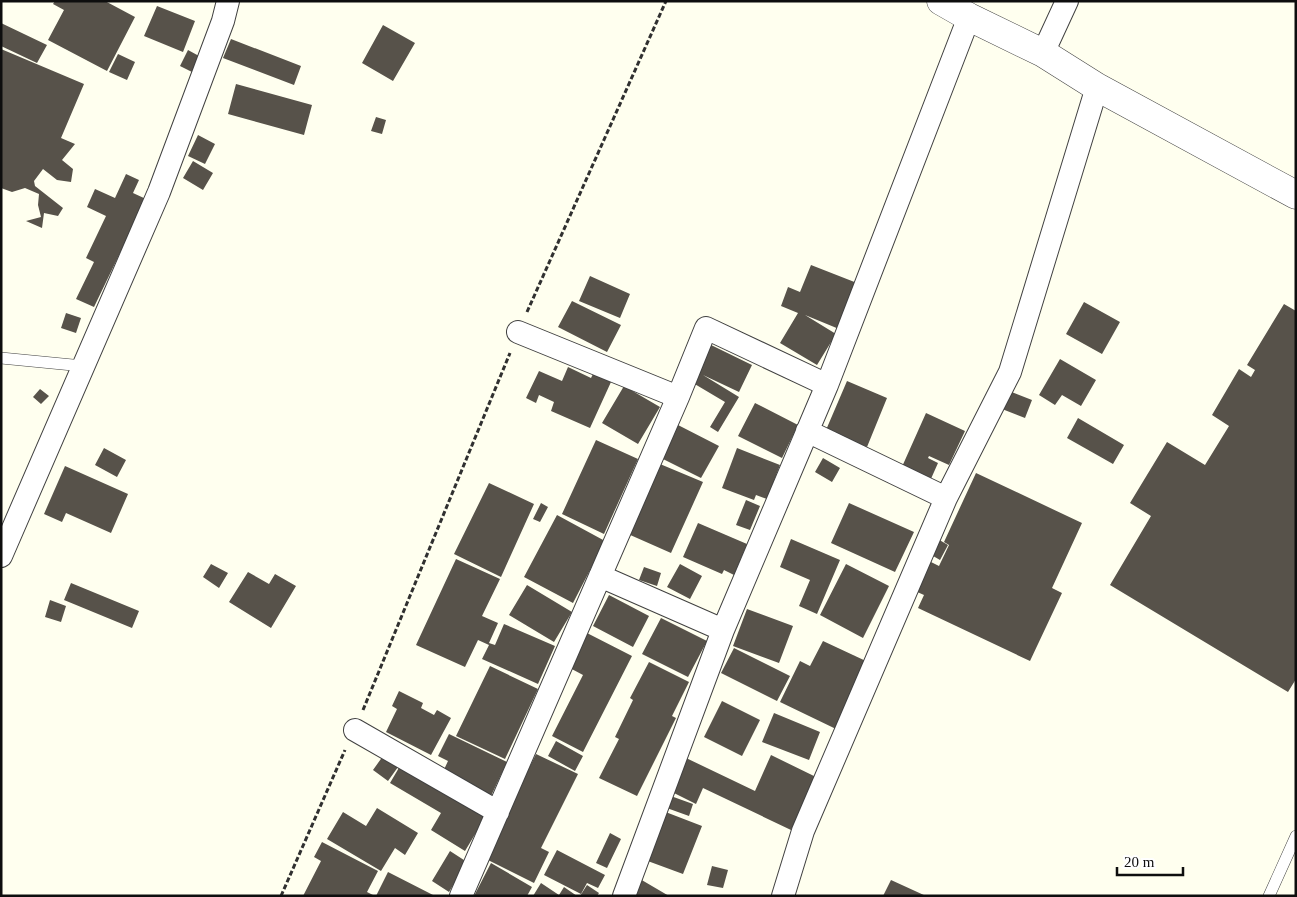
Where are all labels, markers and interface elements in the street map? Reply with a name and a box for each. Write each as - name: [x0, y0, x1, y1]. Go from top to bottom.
- scale bar: [1117, 844, 1183, 876]
- text: 20 m: [1124, 854, 1155, 870]

